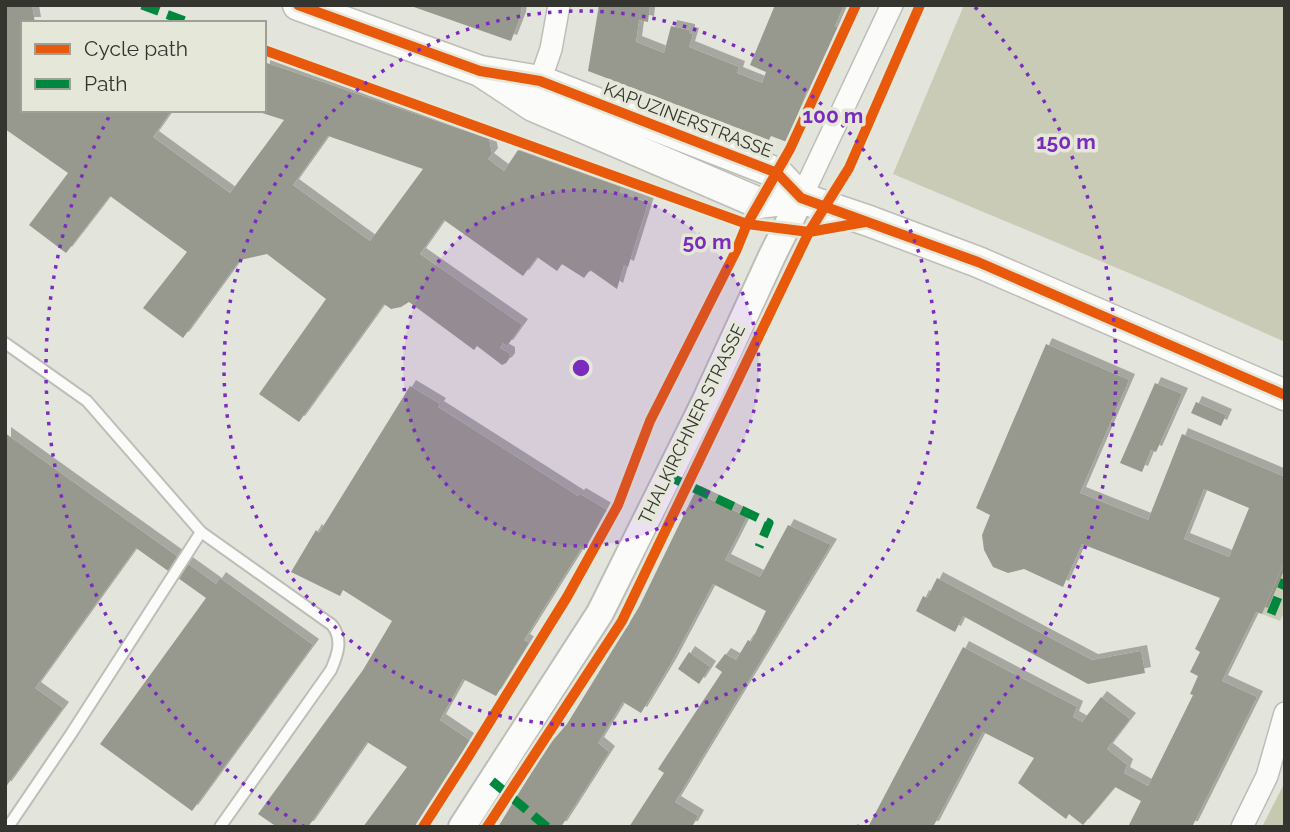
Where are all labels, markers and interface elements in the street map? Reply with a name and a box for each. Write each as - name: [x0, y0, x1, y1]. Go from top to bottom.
- legend: [21, 21, 266, 112]
- text: Cycle path: [84, 36, 188, 61]
- text: Path: [84, 71, 128, 96]
- street label: KAPUZINERSTRASSE: [601, 78, 776, 161]
- text: 100 m: [803, 103, 863, 128]
- text: 150 m: [1036, 129, 1096, 154]
- text: 50 m: [682, 229, 732, 254]
- street label: THALKIRCHNER STRASSE: [634, 320, 749, 527]
- centre of rings: [569, 356, 593, 380]

